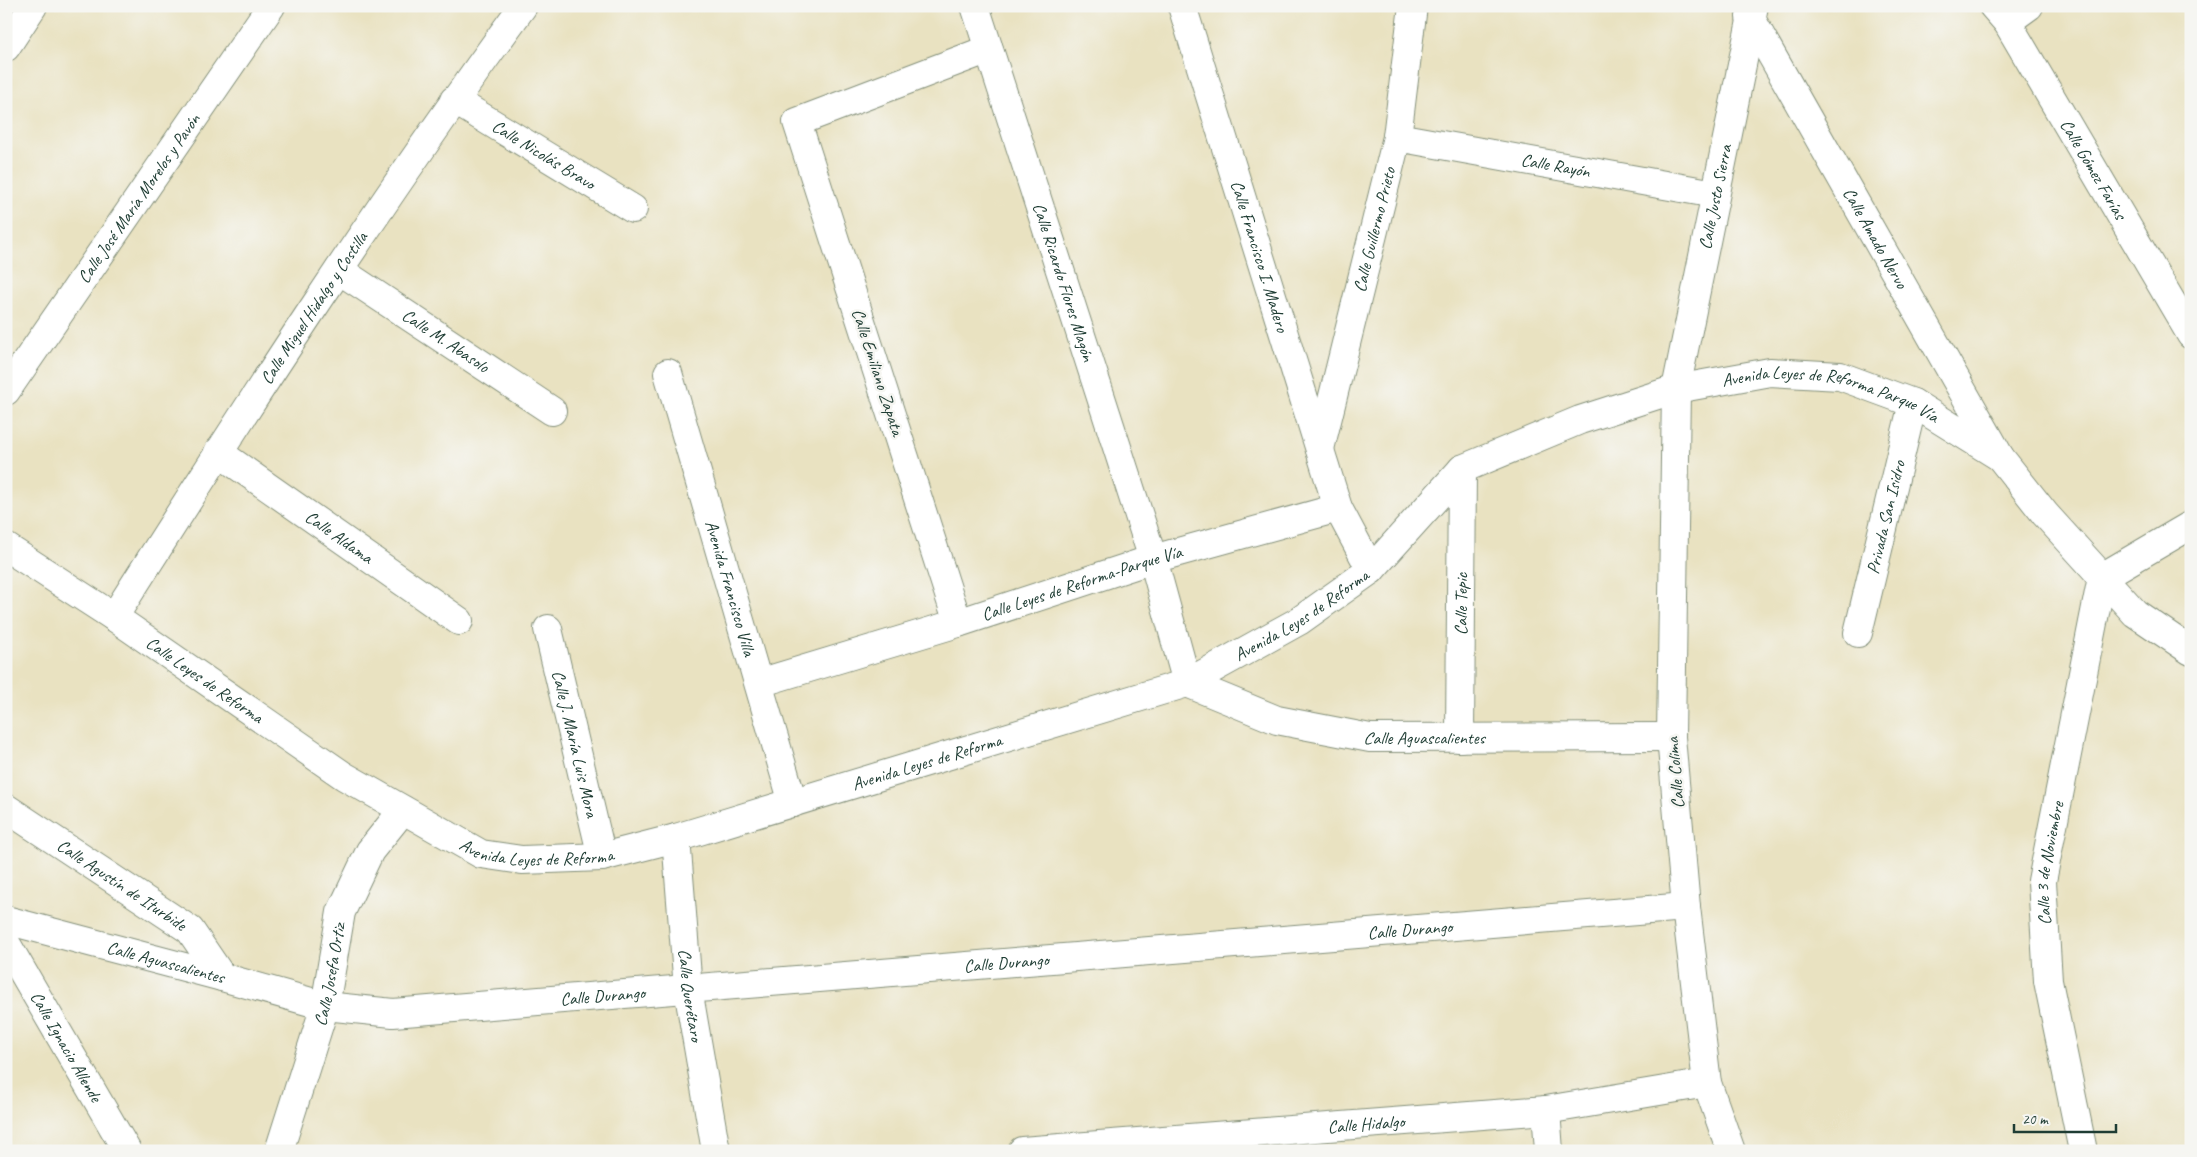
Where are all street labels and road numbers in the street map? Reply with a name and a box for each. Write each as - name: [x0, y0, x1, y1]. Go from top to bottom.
- street label: Calle José María Morelos y Pavón: [73, 108, 205, 287]
- street label: Calle Nicolás Bravo: [488, 115, 601, 195]
- street label: Calle Gómez Farías: [2055, 115, 2133, 225]
- street label: Calle Justo Sierra: [1694, 142, 1737, 251]
- street label: Calle Rayón: [1519, 148, 1593, 183]
- street label: Calle Guillermo Prieto: [1348, 163, 1400, 294]
- street label: Calle Francisco I. Madero: [1226, 178, 1294, 336]
- street label: Calle Amado Nervo: [1838, 184, 1914, 294]
- street label: Calle Ricardo Flores Magón: [1028, 200, 1100, 365]
- street label: Calle Miguel Hidalgo y Costilla: [255, 226, 373, 388]
- street label: Calle M. Abasolo: [398, 304, 495, 378]
- street label: Calle Emiliano Zapata: [847, 306, 909, 440]
- street label: Avenida Leyes de Reforma Parque Vía: [1720, 361, 1944, 428]
- street label: Privada San Isidro: [1862, 457, 1910, 576]
- street label: Calle Aldama: [301, 506, 378, 569]
- street label: Avenida Francisco Villa: [700, 518, 761, 660]
- street label: Calle Leyes de Reforma-Parque Vía: [979, 540, 1186, 626]
- street label: Avenida Leyes de Reforma: [1230, 563, 1374, 666]
- street label: Calle Tepic: [1450, 571, 1472, 635]
- street label: Calle Leyes de Reforma: [142, 632, 269, 729]
- street label: Calle J. María Luis Mora: [547, 668, 604, 821]
- street label: Calle Aguascalientes: [1362, 726, 1487, 750]
- street label: Avenida Leyes de Reforma: [849, 728, 1006, 795]
- street label: Calle Colima: [1661, 735, 1689, 810]
- street label: Calle 3 de Noviembre: [2031, 798, 2069, 926]
- street label: Avenida Leyes de Reforma: [456, 833, 617, 871]
- street label: Calle Agustín de Iturbide: [53, 834, 192, 936]
- street label: Calle Durango: [1367, 915, 1455, 944]
- street label: Calle Josefa Ortiz: [308, 919, 350, 1028]
- street label: Calle Aguascalientes: [104, 936, 229, 989]
- street label: Calle Querétaro: [674, 948, 708, 1045]
- street label: Calle Durango: [963, 948, 1051, 977]
- street label: Calle Durango: [559, 981, 647, 1010]
- street label: Calle Ignacio Allende: [26, 987, 108, 1107]
- street label: Calle Hidalgo: [1327, 1110, 1407, 1138]

